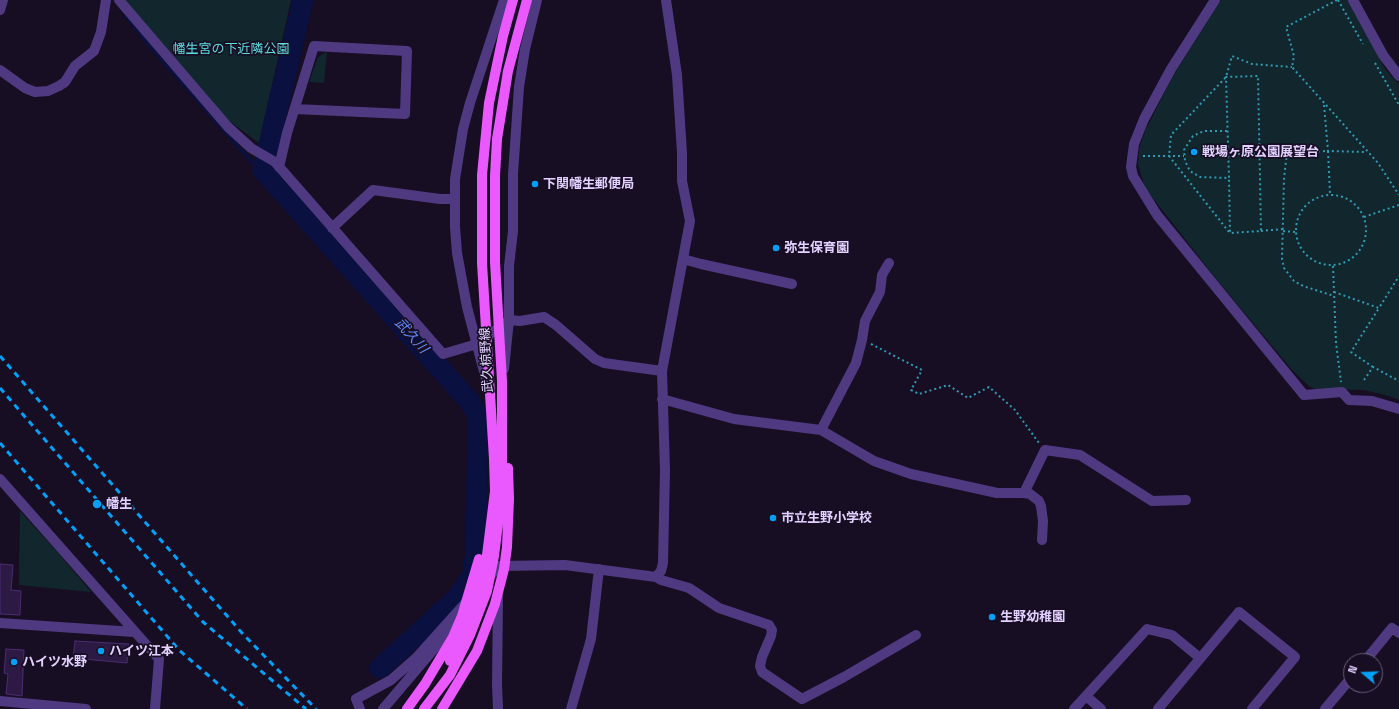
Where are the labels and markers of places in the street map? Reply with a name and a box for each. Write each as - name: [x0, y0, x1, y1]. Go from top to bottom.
- place label: 戦場ヶ原公園展望台: [1202, 144, 1319, 160]
- marker: 戦場ヶ原公園展望台: [1189, 147, 1199, 157]
- place label: 下関幡生郵便局: [543, 176, 634, 192]
- marker: 下関幡生郵便局: [530, 179, 540, 189]
- place label: 弥生保育園: [784, 240, 849, 256]
- marker: 弥生保育園: [771, 243, 781, 253]
- place label: 幡生: [106, 496, 132, 512]
- marker: 幡生: [91, 498, 103, 510]
- place label: 市立生野小学校: [781, 510, 872, 526]
- marker: 市立生野小学校: [768, 513, 778, 523]
- place label: 生野幼稚園: [1000, 609, 1065, 625]
- marker: 生野幼稚園: [987, 612, 997, 622]
- place label: ハイツ江本: [109, 643, 174, 659]
- marker: ハイツ江本: [96, 646, 106, 656]
- place label: ハイツ水野: [22, 654, 87, 670]
- marker: ハイツ水野: [9, 657, 19, 667]

